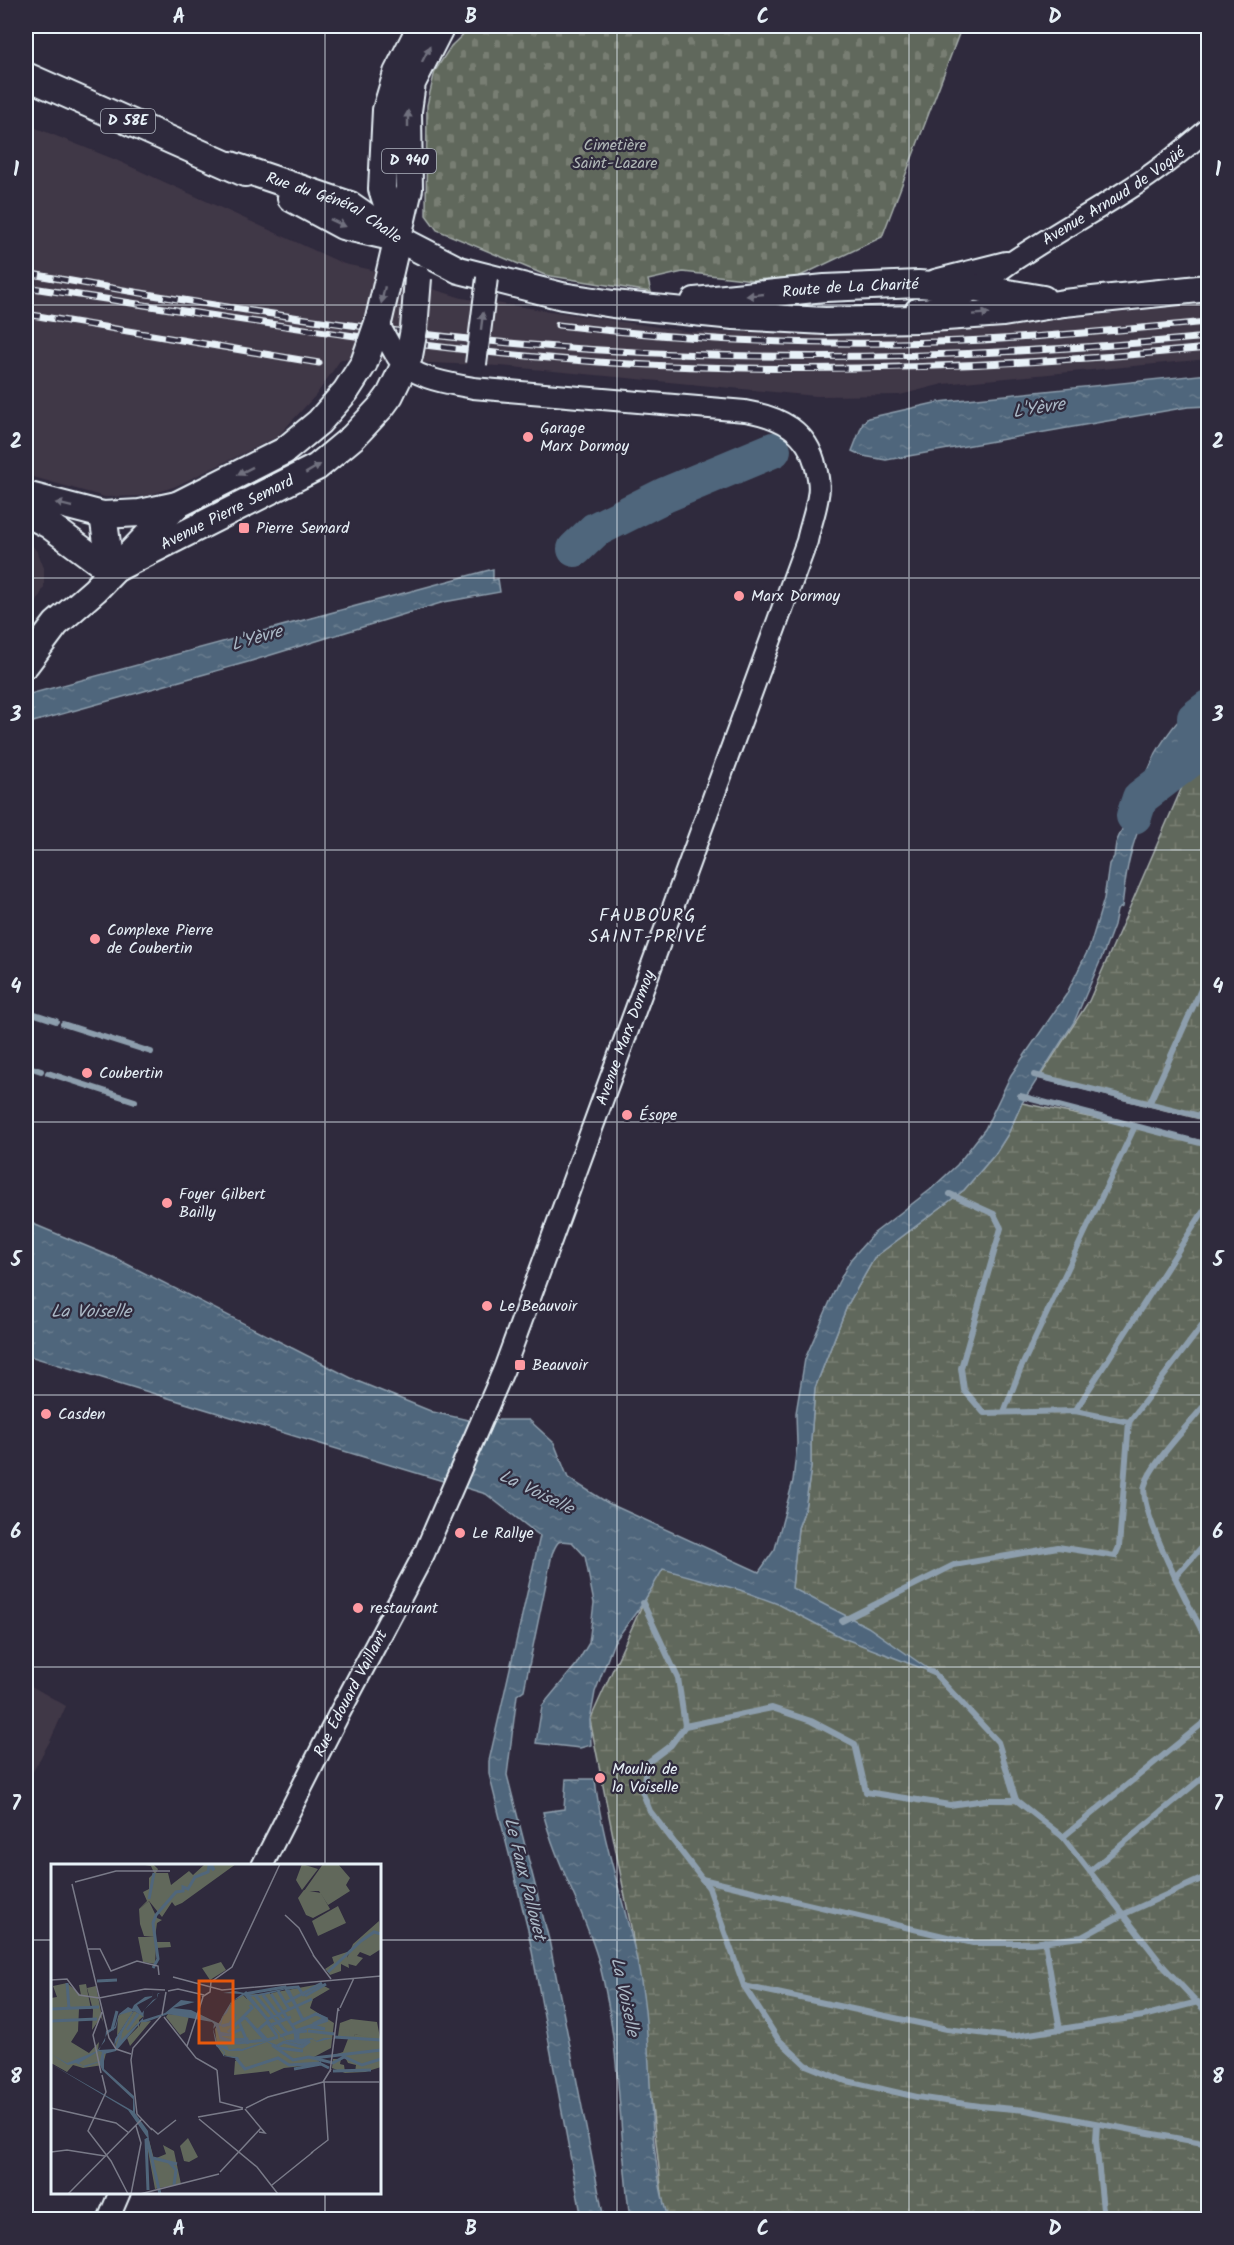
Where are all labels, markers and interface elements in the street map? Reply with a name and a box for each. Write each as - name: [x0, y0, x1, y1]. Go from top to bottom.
- text: A: [173, 2, 185, 34]
- text: B: [465, 2, 477, 34]
- text: C: [757, 2, 769, 34]
- text: D: [1048, 2, 1062, 34]
- one-way arrow: [421, 45, 431, 62]
- road number: D 58E: [101, 109, 155, 133]
- one-way arrow: [403, 109, 413, 128]
- park label: Cimetière Saint-Lazare: [572, 133, 658, 176]
- street label: Avenue Arnaud de Vogüé: [1037, 140, 1191, 252]
- road number: D 940: [382, 149, 436, 173]
- text: 1: [13, 155, 19, 187]
- text: 1: [1215, 155, 1221, 187]
- street label: Rue du Général Challe: [263, 165, 407, 250]
- one-way arrow: [329, 218, 346, 227]
- street label: Route de La Charité: [781, 271, 920, 305]
- one-way arrow: [378, 286, 387, 305]
- one-way arrow: [746, 290, 765, 300]
- one-way arrow: [972, 310, 991, 319]
- one-way arrow: [477, 312, 486, 331]
- water label: L'Yèvre: [1011, 390, 1069, 427]
- place label: Garage Marx Dormoy: [540, 416, 630, 459]
- text: 2: [10, 427, 22, 459]
- text: 2: [1212, 427, 1224, 459]
- marker: Garage Marx Dormoy: [521, 430, 535, 444]
- one-way arrow: [305, 464, 322, 474]
- one-way arrow: [236, 465, 254, 475]
- street label: Avenue Pierre Semard: [156, 468, 299, 557]
- one-way arrow: [55, 500, 74, 510]
- place label: Pierre Semard: [256, 516, 350, 541]
- marker: Pierre Semard: [237, 521, 251, 535]
- place label: Marx Dormoy: [751, 584, 841, 609]
- marker: Marx Dormoy: [732, 589, 746, 603]
- water label: L'Yèvre: [228, 617, 288, 660]
- text: 3: [10, 700, 22, 732]
- text: 3: [1212, 700, 1224, 732]
- district label: FAUBOURG SAINT-PRIVÉ: [589, 902, 707, 952]
- place label: Complexe Pierre de Coubertin: [107, 918, 213, 961]
- marker: Complexe Pierre de Coubertin: [88, 932, 102, 946]
- street label: Avenue Marx Dormoy: [589, 966, 662, 1109]
- text: 4: [11, 972, 22, 1004]
- text: 4: [1213, 972, 1224, 1004]
- place label: Coubertin: [99, 1061, 163, 1086]
- marker: Coubertin: [80, 1066, 94, 1080]
- place label: Ésope: [639, 1103, 677, 1128]
- marker: Ésope: [620, 1108, 634, 1122]
- place label: Foyer Gilbert Bailly: [179, 1182, 266, 1225]
- marker: Foyer Gilbert Bailly: [160, 1196, 174, 1210]
- text: 5: [10, 1245, 23, 1277]
- text: 5: [1212, 1245, 1225, 1277]
- place label: Le Beauvoir: [499, 1294, 579, 1319]
- water label: La Voiselle: [51, 1298, 133, 1327]
- marker: Le Beauvoir: [480, 1299, 494, 1313]
- place label: Beauvoir: [532, 1353, 589, 1378]
- marker: Beauvoir: [513, 1358, 527, 1372]
- place label: Casden: [58, 1402, 106, 1427]
- marker: Casden: [39, 1407, 53, 1421]
- water label: La Voiselle: [494, 1462, 580, 1524]
- text: 6: [11, 1517, 22, 1549]
- text: 6: [1213, 1517, 1224, 1549]
- place label: Le Rallye: [472, 1521, 534, 1546]
- marker: Le Rallye: [453, 1526, 467, 1540]
- place label: restaurant: [370, 1596, 439, 1621]
- marker: restaurant: [351, 1601, 365, 1615]
- street label: Rue Édouard Vaillant: [307, 1625, 394, 1761]
- place label: Moulin de la Voiselle: [612, 1757, 678, 1800]
- marker: Moulin de la Voiselle: [593, 1771, 607, 1785]
- text: 7: [11, 1789, 21, 1821]
- text: 7: [1213, 1789, 1223, 1821]
- water label: Le Faux Pallouet: [495, 1815, 554, 1946]
- inset map: [51, 1864, 381, 2194]
- water label: La Voiselle: [601, 1955, 647, 2041]
- text: 8: [10, 2062, 22, 2094]
- text: 8: [1212, 2062, 1224, 2094]
- text: A: [173, 2214, 185, 2245]
- text: B: [465, 2214, 477, 2245]
- text: C: [757, 2214, 769, 2245]
- text: D: [1048, 2214, 1062, 2245]

